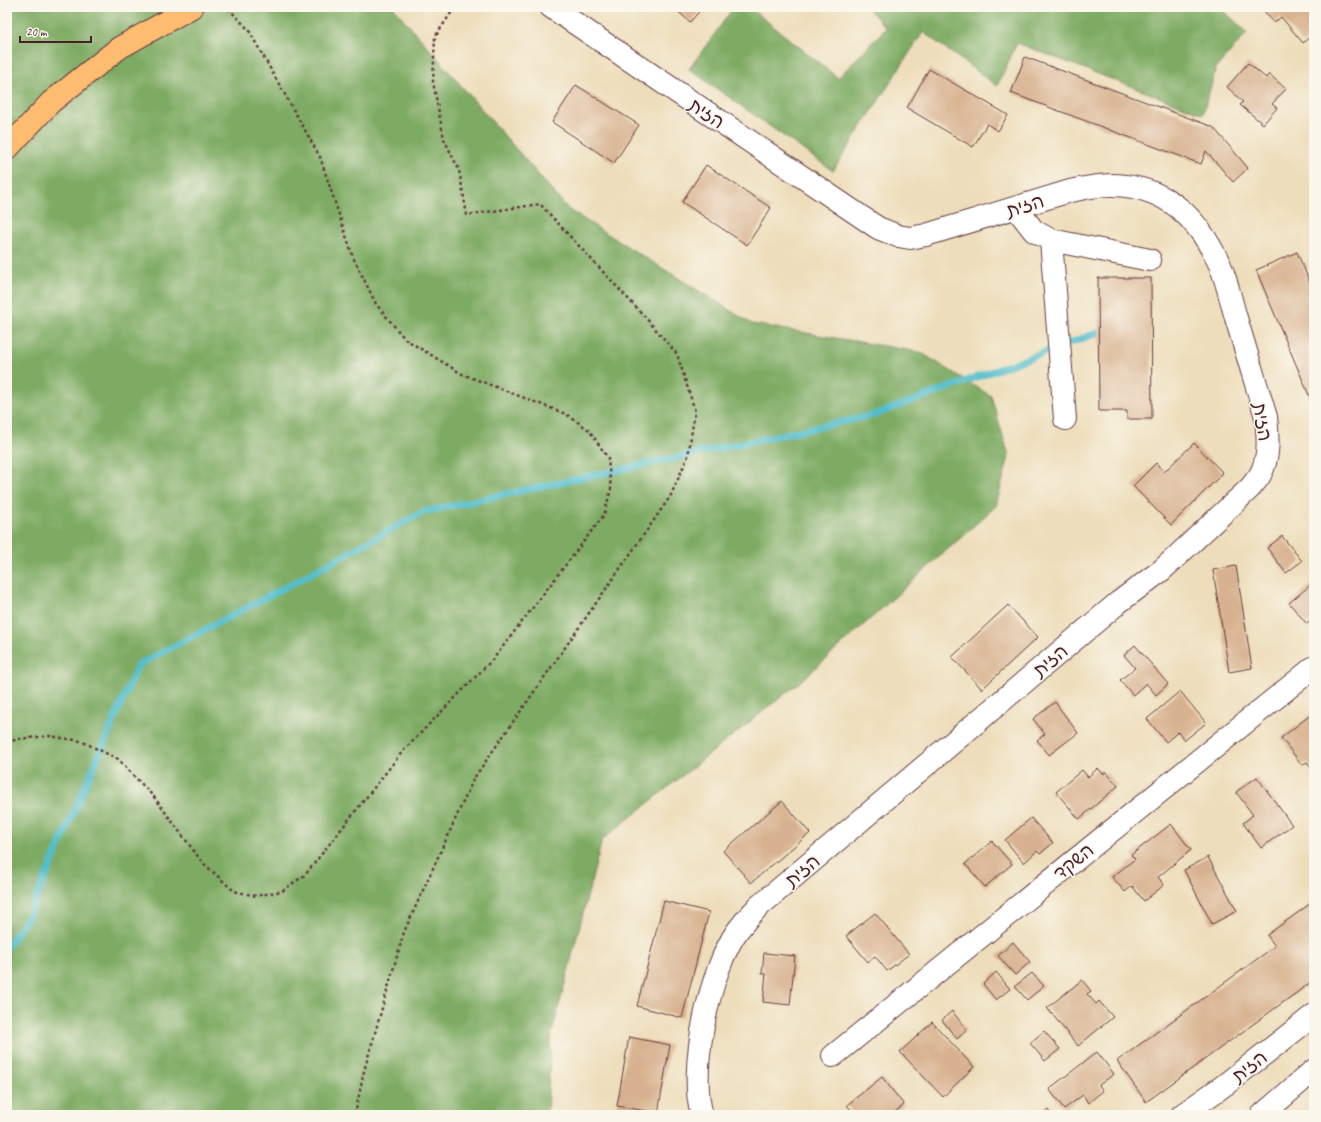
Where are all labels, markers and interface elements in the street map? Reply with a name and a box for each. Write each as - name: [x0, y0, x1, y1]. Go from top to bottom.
- scale bar: [20, 18, 91, 44]
- text: 20 m: [26, 24, 48, 40]
- street label: הזית: [683, 93, 729, 135]
- street label: הזית: [1002, 189, 1047, 223]
- street label: הזית: [1247, 400, 1277, 443]
- street label: הזית: [1027, 639, 1073, 683]
- street label: השקד: [1048, 838, 1099, 885]
- street label: הזית: [779, 849, 825, 893]
- street label: הזית: [1226, 1045, 1272, 1089]

